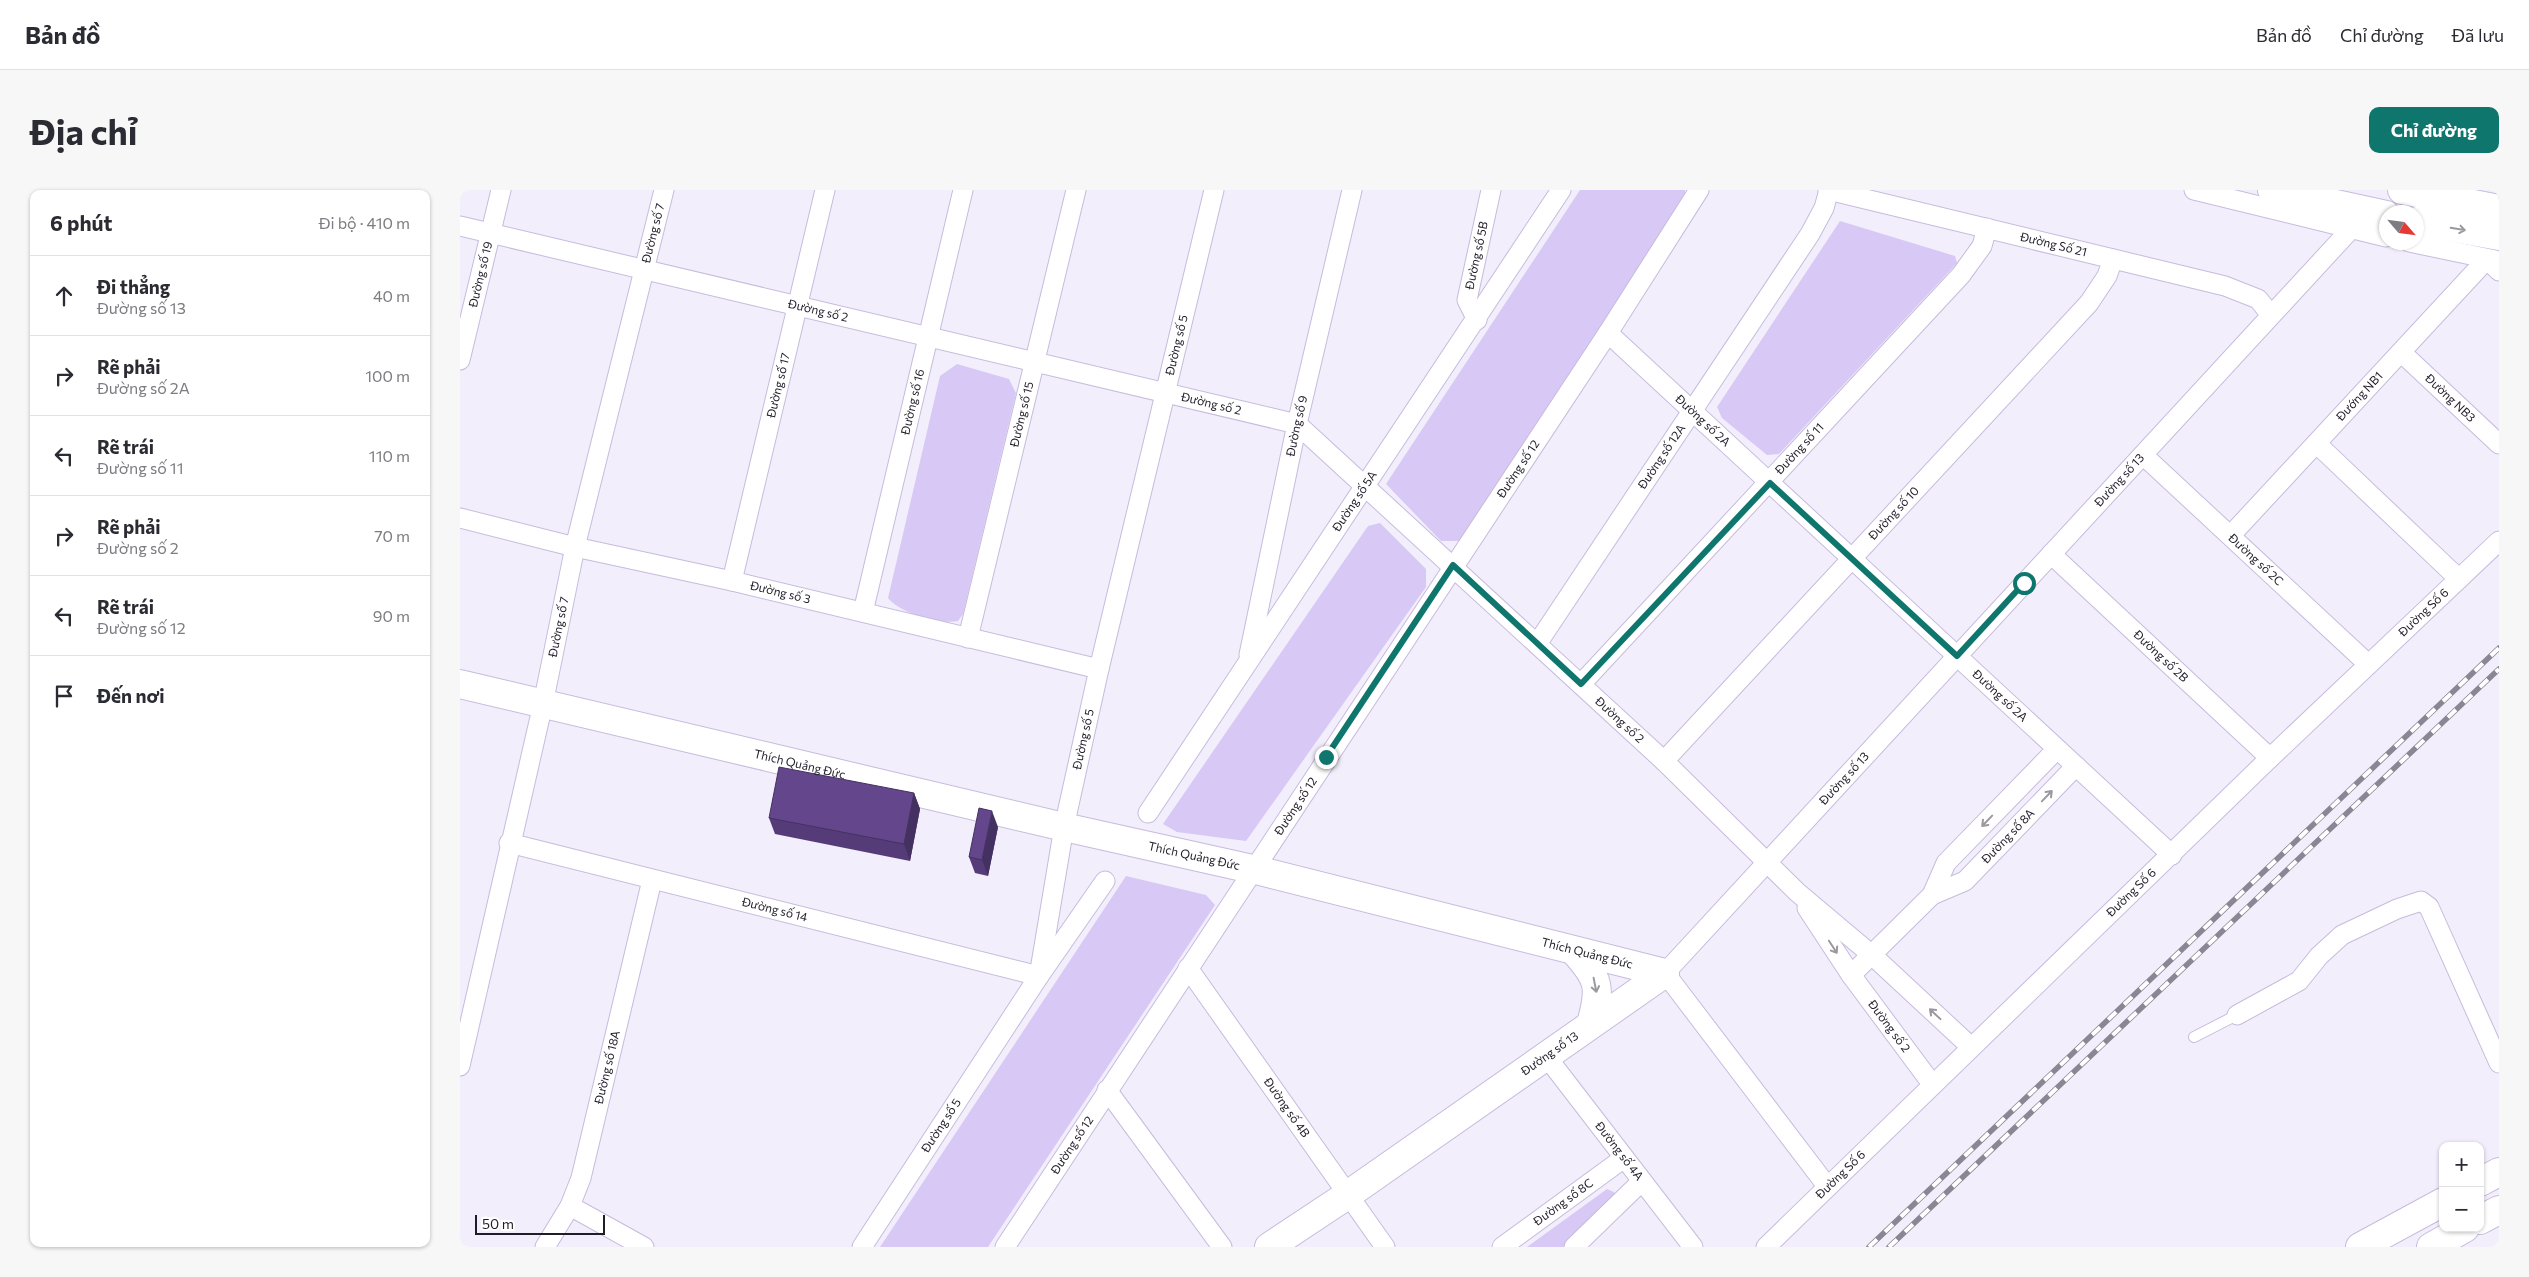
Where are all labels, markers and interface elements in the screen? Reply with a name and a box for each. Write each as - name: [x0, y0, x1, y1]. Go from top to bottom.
- text: Bản đồ: [25, 20, 100, 49]
- text: Bản đồ: [2256, 24, 2312, 46]
- text: Chỉ đường: [2340, 24, 2424, 46]
- text: Đã lưu: [2452, 24, 2504, 46]
- button: Chỉ đường: [2369, 107, 2499, 153]
- text: Địa chỉ: [30, 109, 138, 152]
- street label: Đường số 7: [638, 202, 666, 265]
- north arrow: [2379, 205, 2424, 250]
- text: 6 phút: [50, 210, 112, 235]
- text: Đi bộ · 410 m: [319, 213, 410, 232]
- street label: Đường số 5B: [1461, 220, 1490, 292]
- one-way arrow: [2449, 224, 2465, 234]
- street label: Đường Số 21: [2018, 229, 2088, 258]
- street label: Đường số 19: [465, 240, 494, 309]
- text: Đi thẳng: [97, 275, 170, 298]
- icon: ahead: [50, 282, 78, 310]
- text: 40 m: [373, 286, 410, 305]
- street label: Đường số 2: [786, 296, 850, 324]
- text: Đường số 13: [97, 298, 186, 317]
- street label: Đường số 5: [1162, 313, 1190, 377]
- street label: Đường số 17: [763, 351, 792, 420]
- text: Rẽ phải: [97, 355, 161, 378]
- icon: right: [50, 362, 78, 390]
- text: 100 m: [365, 366, 410, 385]
- street label: Đường số 16: [897, 367, 926, 437]
- street label: Đướng NB1: [2332, 368, 2385, 424]
- street label: Đường NB3: [2422, 370, 2479, 424]
- text: Đường số 2A: [97, 378, 190, 397]
- street label: Đường số 15: [1006, 380, 1036, 449]
- street label: Đường số 2: [1179, 389, 1243, 417]
- street label: Đường số 2A: [1672, 390, 1734, 449]
- street label: Đường số 9: [1282, 394, 1309, 458]
- street label: Đường số 11: [1771, 420, 1826, 477]
- street label: Đường số 12A: [1634, 421, 1687, 492]
- text: Rẽ trái: [97, 435, 154, 458]
- street label: Đường số 12: [1493, 437, 1542, 501]
- icon: left: [50, 442, 78, 470]
- text: 110 m: [369, 446, 410, 465]
- street label: Đường số 13: [2090, 450, 2147, 509]
- text: Đường số 11: [97, 458, 184, 477]
- street label: Đường số 5A: [1328, 468, 1379, 534]
- street label: Đường số 10: [1864, 483, 1921, 543]
- text: Rẽ phải: [97, 515, 161, 538]
- icon: right: [50, 522, 78, 550]
- text: 70 m: [374, 526, 410, 545]
- street label: Đường số 2C: [2226, 530, 2287, 588]
- text: Đường số 2: [97, 538, 179, 557]
- route start: [2013, 572, 2036, 595]
- street label: Đường số 3: [748, 577, 812, 606]
- street label: Đường Số 6: [2394, 585, 2451, 639]
- text: Rẽ trái: [97, 595, 154, 618]
- street label: Đường số 7: [545, 595, 571, 659]
- icon: left: [50, 602, 78, 630]
- text: 90 m: [373, 606, 410, 625]
- text: Đường số 12: [97, 618, 186, 637]
- street label: Đường số 2B: [2131, 626, 2192, 684]
- street label: Đường số 2A: [1970, 666, 2031, 724]
- icon: arrive: [50, 682, 78, 710]
- text: Đến nơi: [97, 684, 165, 707]
- street label: Đường số 2: [1592, 693, 1648, 746]
- street label: Đường số 5: [1069, 707, 1096, 772]
- street label: Thích Quảng Đức: [753, 746, 847, 781]
- route end: [1315, 746, 1338, 769]
- street label: Đường số 13: [1815, 749, 1871, 808]
- street label: Đường số 12: [1270, 774, 1319, 838]
- one-way arrow: [2041, 790, 2053, 802]
- street label: Đường số 8A: [1977, 806, 2037, 866]
- one-way arrow: [1981, 815, 1993, 828]
- street label: Thích Quảng Đức: [1147, 838, 1242, 872]
- street label: Đường Số 6: [2102, 865, 2158, 920]
- street label: Đường số 14: [740, 894, 809, 924]
- street label: Thích Quảng Đức: [1540, 934, 1635, 971]
- one-way arrow: [1828, 940, 1838, 954]
- one-way arrow: [1591, 976, 1601, 992]
- street label: Đường số 2: [1865, 996, 1914, 1055]
- one-way arrow: [1929, 1008, 1942, 1020]
- street label: Đường số 13: [1517, 1028, 1581, 1078]
- street label: Đường số 18A: [591, 1029, 622, 1106]
- street label: Đường số 4B: [1261, 1074, 1313, 1140]
- street label: Đường số 5: [917, 1095, 963, 1156]
- street label: Đường số 12: [1047, 1113, 1096, 1177]
- street label: Đường số 4A: [1592, 1118, 1647, 1183]
- map controls: [2439, 1142, 2484, 1232]
- button: +: [2439, 1142, 2484, 1187]
- street label: Đường Số 6: [1812, 1147, 1868, 1202]
- street label: Đường số 8C: [1529, 1175, 1595, 1228]
- button: −: [2439, 1187, 2484, 1232]
- scale bar: [475, 1212, 605, 1235]
- text: 50 m: [482, 1215, 514, 1232]

